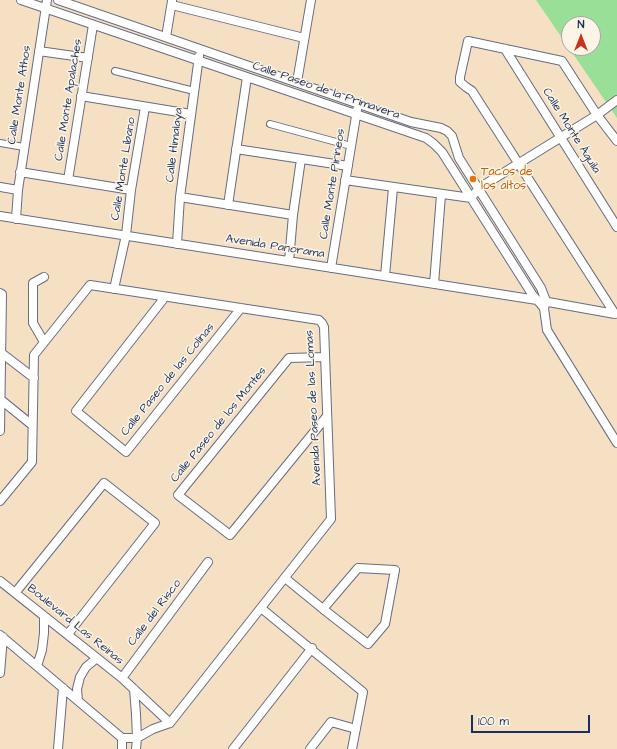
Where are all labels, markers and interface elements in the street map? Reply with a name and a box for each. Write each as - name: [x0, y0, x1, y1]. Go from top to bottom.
- north arrow: [561, 16, 601, 56]
- text: N: [578, 17, 584, 32]
- street label: Calle Monte Apalaches: [52, 38, 86, 162]
- street label: Calle Monte Athos: [5, 45, 35, 145]
- street label: Calle Paseo de la Primavera: [251, 59, 401, 123]
- street label: Calle Monte Águila: [539, 86, 603, 176]
- street label: Calle Himalaya: [163, 107, 187, 183]
- street label: Calle Monte Líbano: [109, 116, 139, 222]
- street label: Calle Monte Pirineos: [317, 128, 349, 240]
- place label: Tacos de los altos: [481, 165, 532, 193]
- marker: Tacos de los altos: [468, 174, 478, 184]
- street label: Avenida Panorama: [225, 232, 325, 262]
- street label: Calle Paseo de las Colinas: [118, 321, 218, 439]
- street label: Avenida Paseo de las Lomas: [303, 330, 325, 486]
- street label: Calle Paseo de los Montes: [168, 364, 270, 486]
- street label: Calle del Risco: [125, 577, 185, 649]
- street label: Boulevard Las Reinas: [24, 582, 126, 668]
- scale bar: [473, 707, 592, 733]
- text: 100 m: [478, 713, 509, 730]

